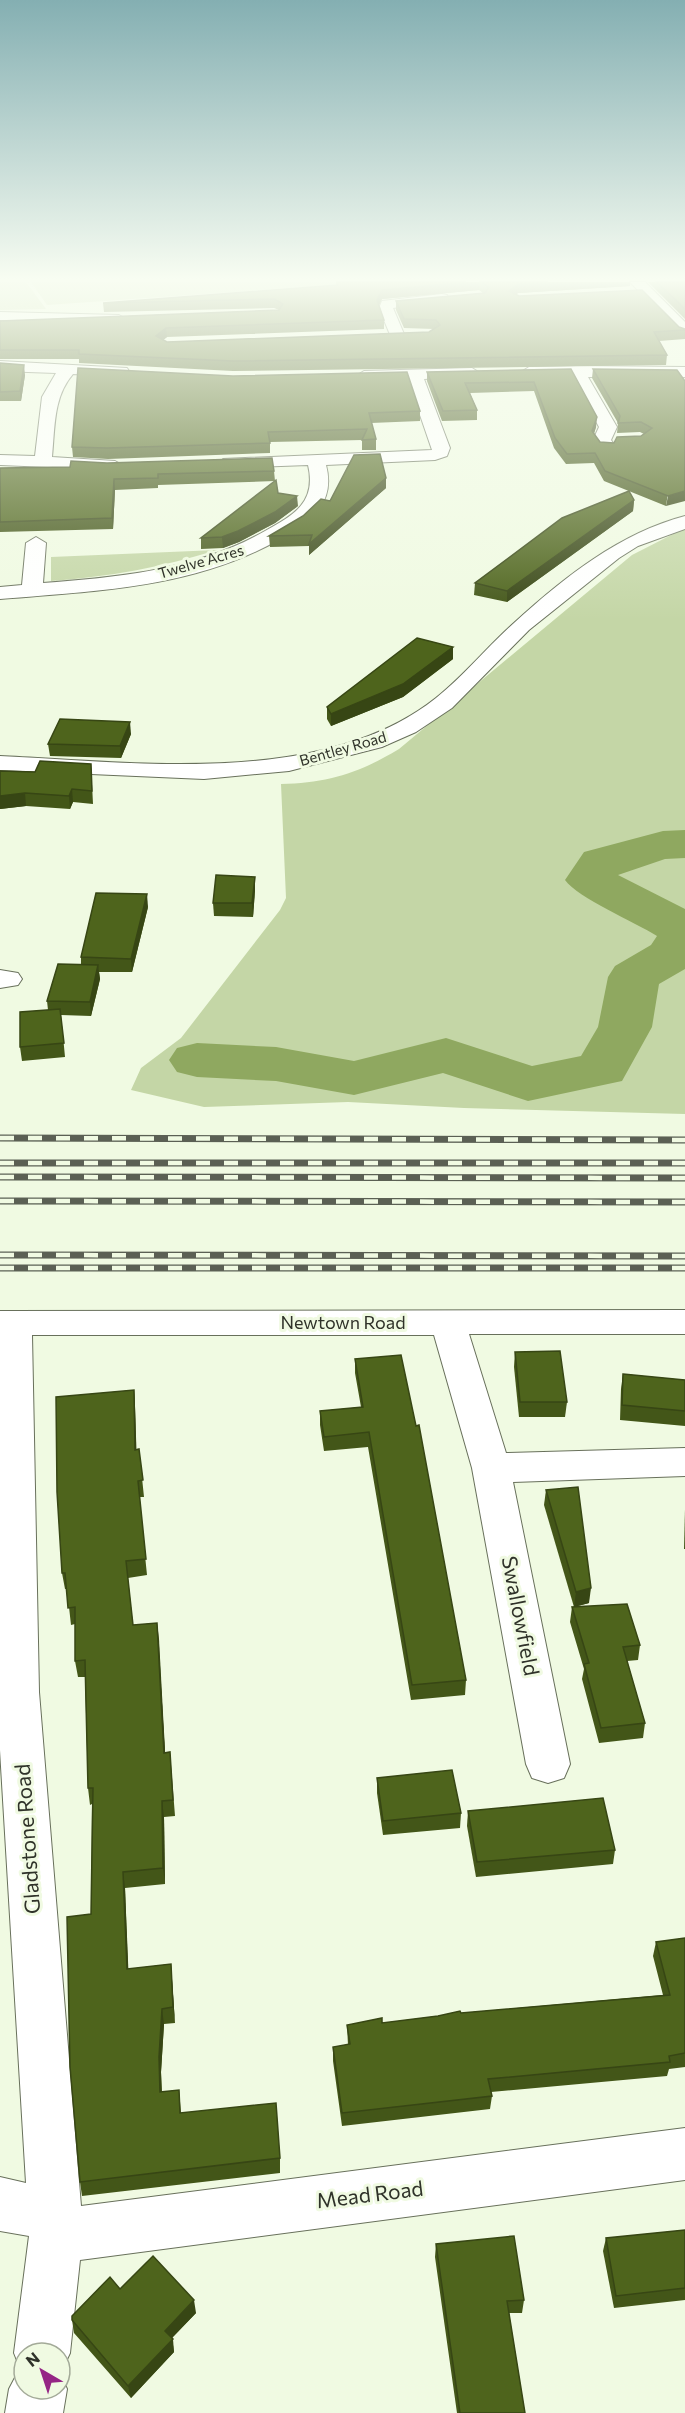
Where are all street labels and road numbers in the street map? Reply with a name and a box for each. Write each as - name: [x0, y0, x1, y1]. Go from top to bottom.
- street label: Twelve Acres: [156, 540, 246, 582]
- street label: Bentley Road: [297, 727, 388, 769]
- street label: Newtown Road: [280, 1311, 406, 1333]
- street label: Swallowfield: [498, 1554, 545, 1678]
- street label: Gladstone Road: [9, 1763, 44, 1915]
- street label: Mead Road: [315, 2175, 425, 2212]

